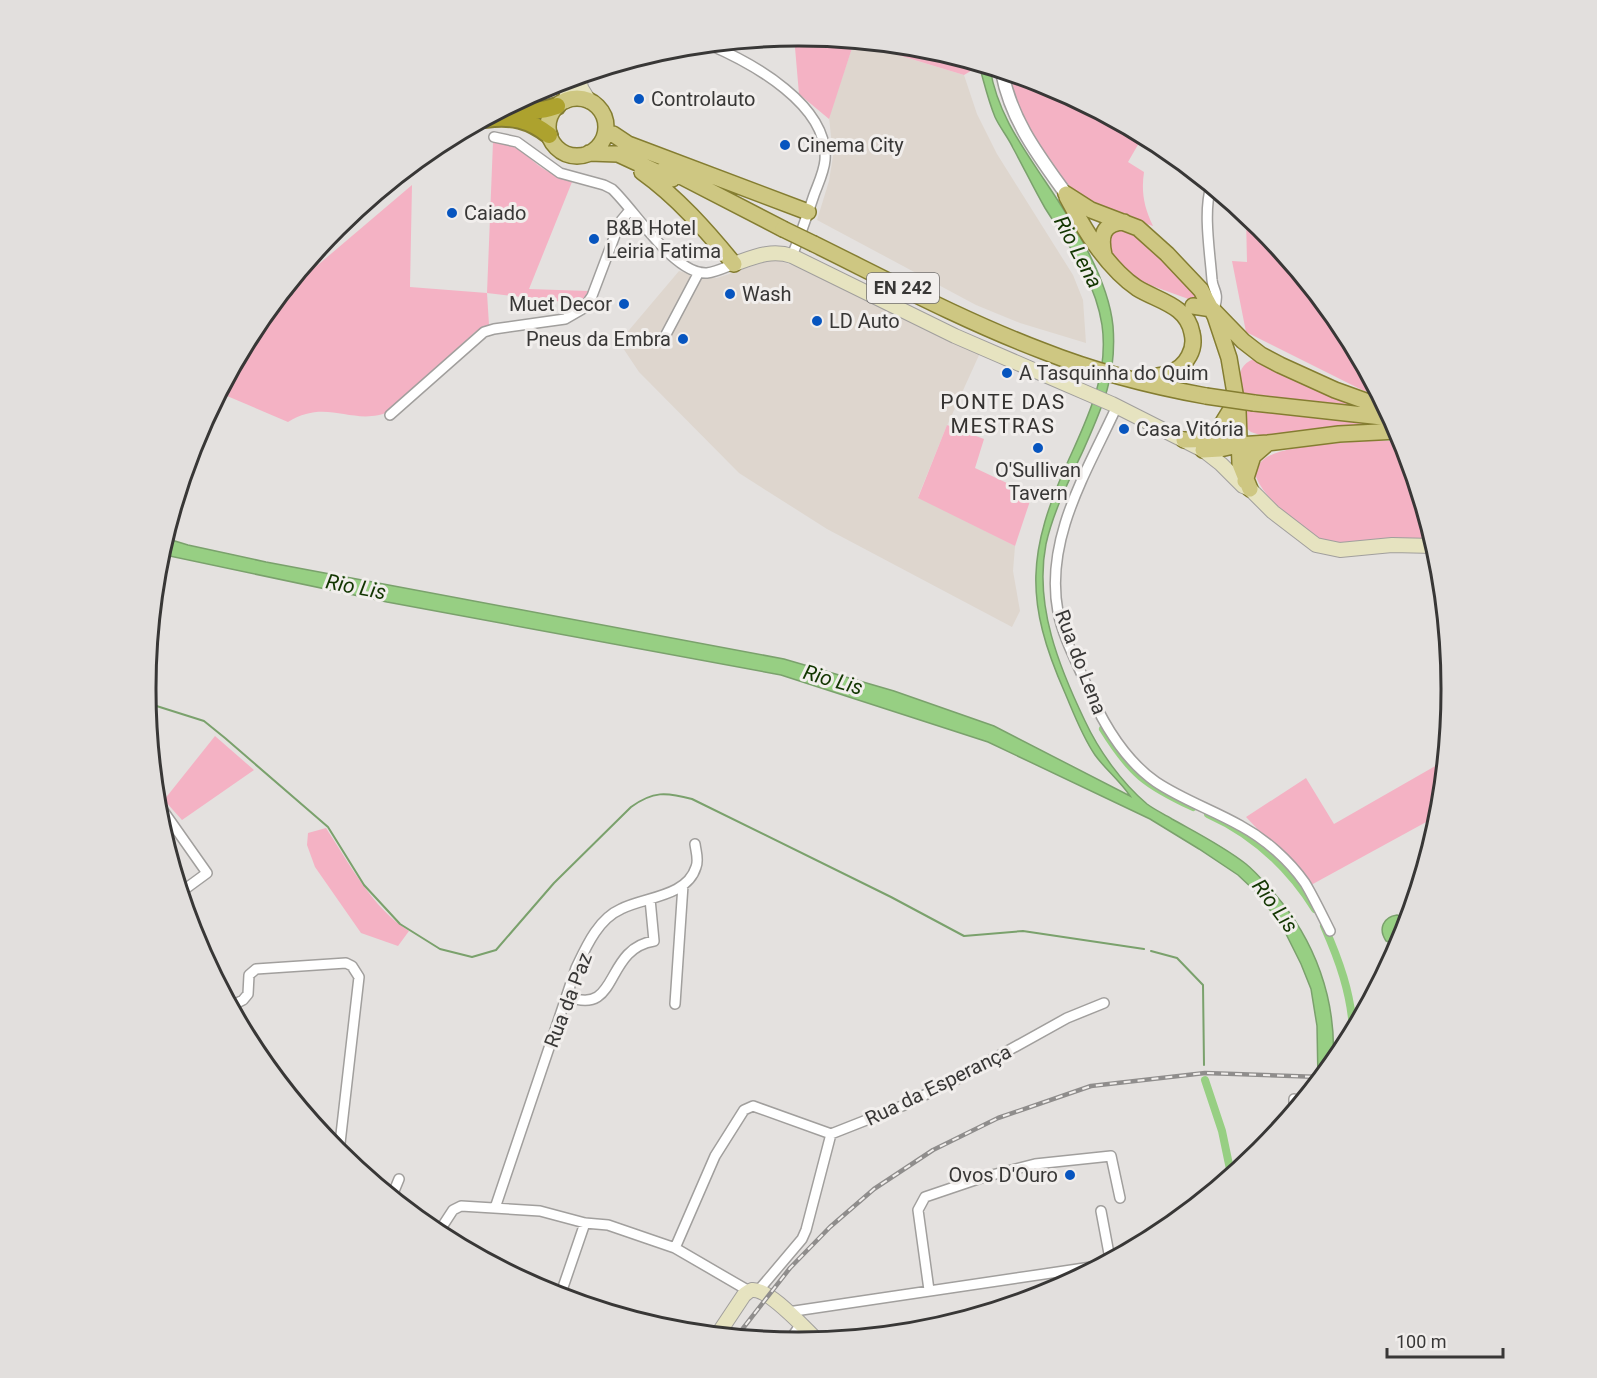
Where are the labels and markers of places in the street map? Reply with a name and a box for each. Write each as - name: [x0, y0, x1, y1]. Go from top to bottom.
- place label: Controlauto: [651, 87, 756, 111]
- marker: Controlauto: [632, 92, 646, 106]
- place label: Cinema City: [797, 133, 904, 157]
- marker: Cinema City: [778, 138, 792, 152]
- place label: Caiado: [464, 201, 526, 225]
- marker: Caiado: [445, 206, 459, 220]
- place label: B&B Hotel Leiria Fatima: [606, 216, 721, 263]
- marker: B&B Hotel Leiria Fatima: [587, 232, 601, 246]
- place label: Wash: [742, 282, 792, 306]
- marker: Wash: [723, 287, 737, 301]
- place label: Muet Decor: [509, 292, 612, 316]
- marker: Muet Decor: [617, 297, 631, 311]
- place label: LD Auto: [829, 309, 900, 333]
- marker: LD Auto: [810, 314, 824, 328]
- place label: Pneus da Embra: [526, 327, 671, 351]
- marker: Pneus da Embra: [676, 332, 690, 346]
- place label: A Tasquinha do Quim: [1019, 361, 1209, 385]
- marker: A Tasquinha do Quim: [1000, 366, 1014, 380]
- place label: Casa Vitória: [1136, 417, 1244, 441]
- marker: Casa Vitória: [1117, 422, 1131, 436]
- marker: O'Sullivan Tavern: [1031, 441, 1045, 455]
- place label: O'Sullivan Tavern: [995, 458, 1081, 505]
- place label: Ovos D'Ouro: [949, 1163, 1058, 1187]
- marker: Ovos D'Ouro: [1063, 1168, 1077, 1182]

